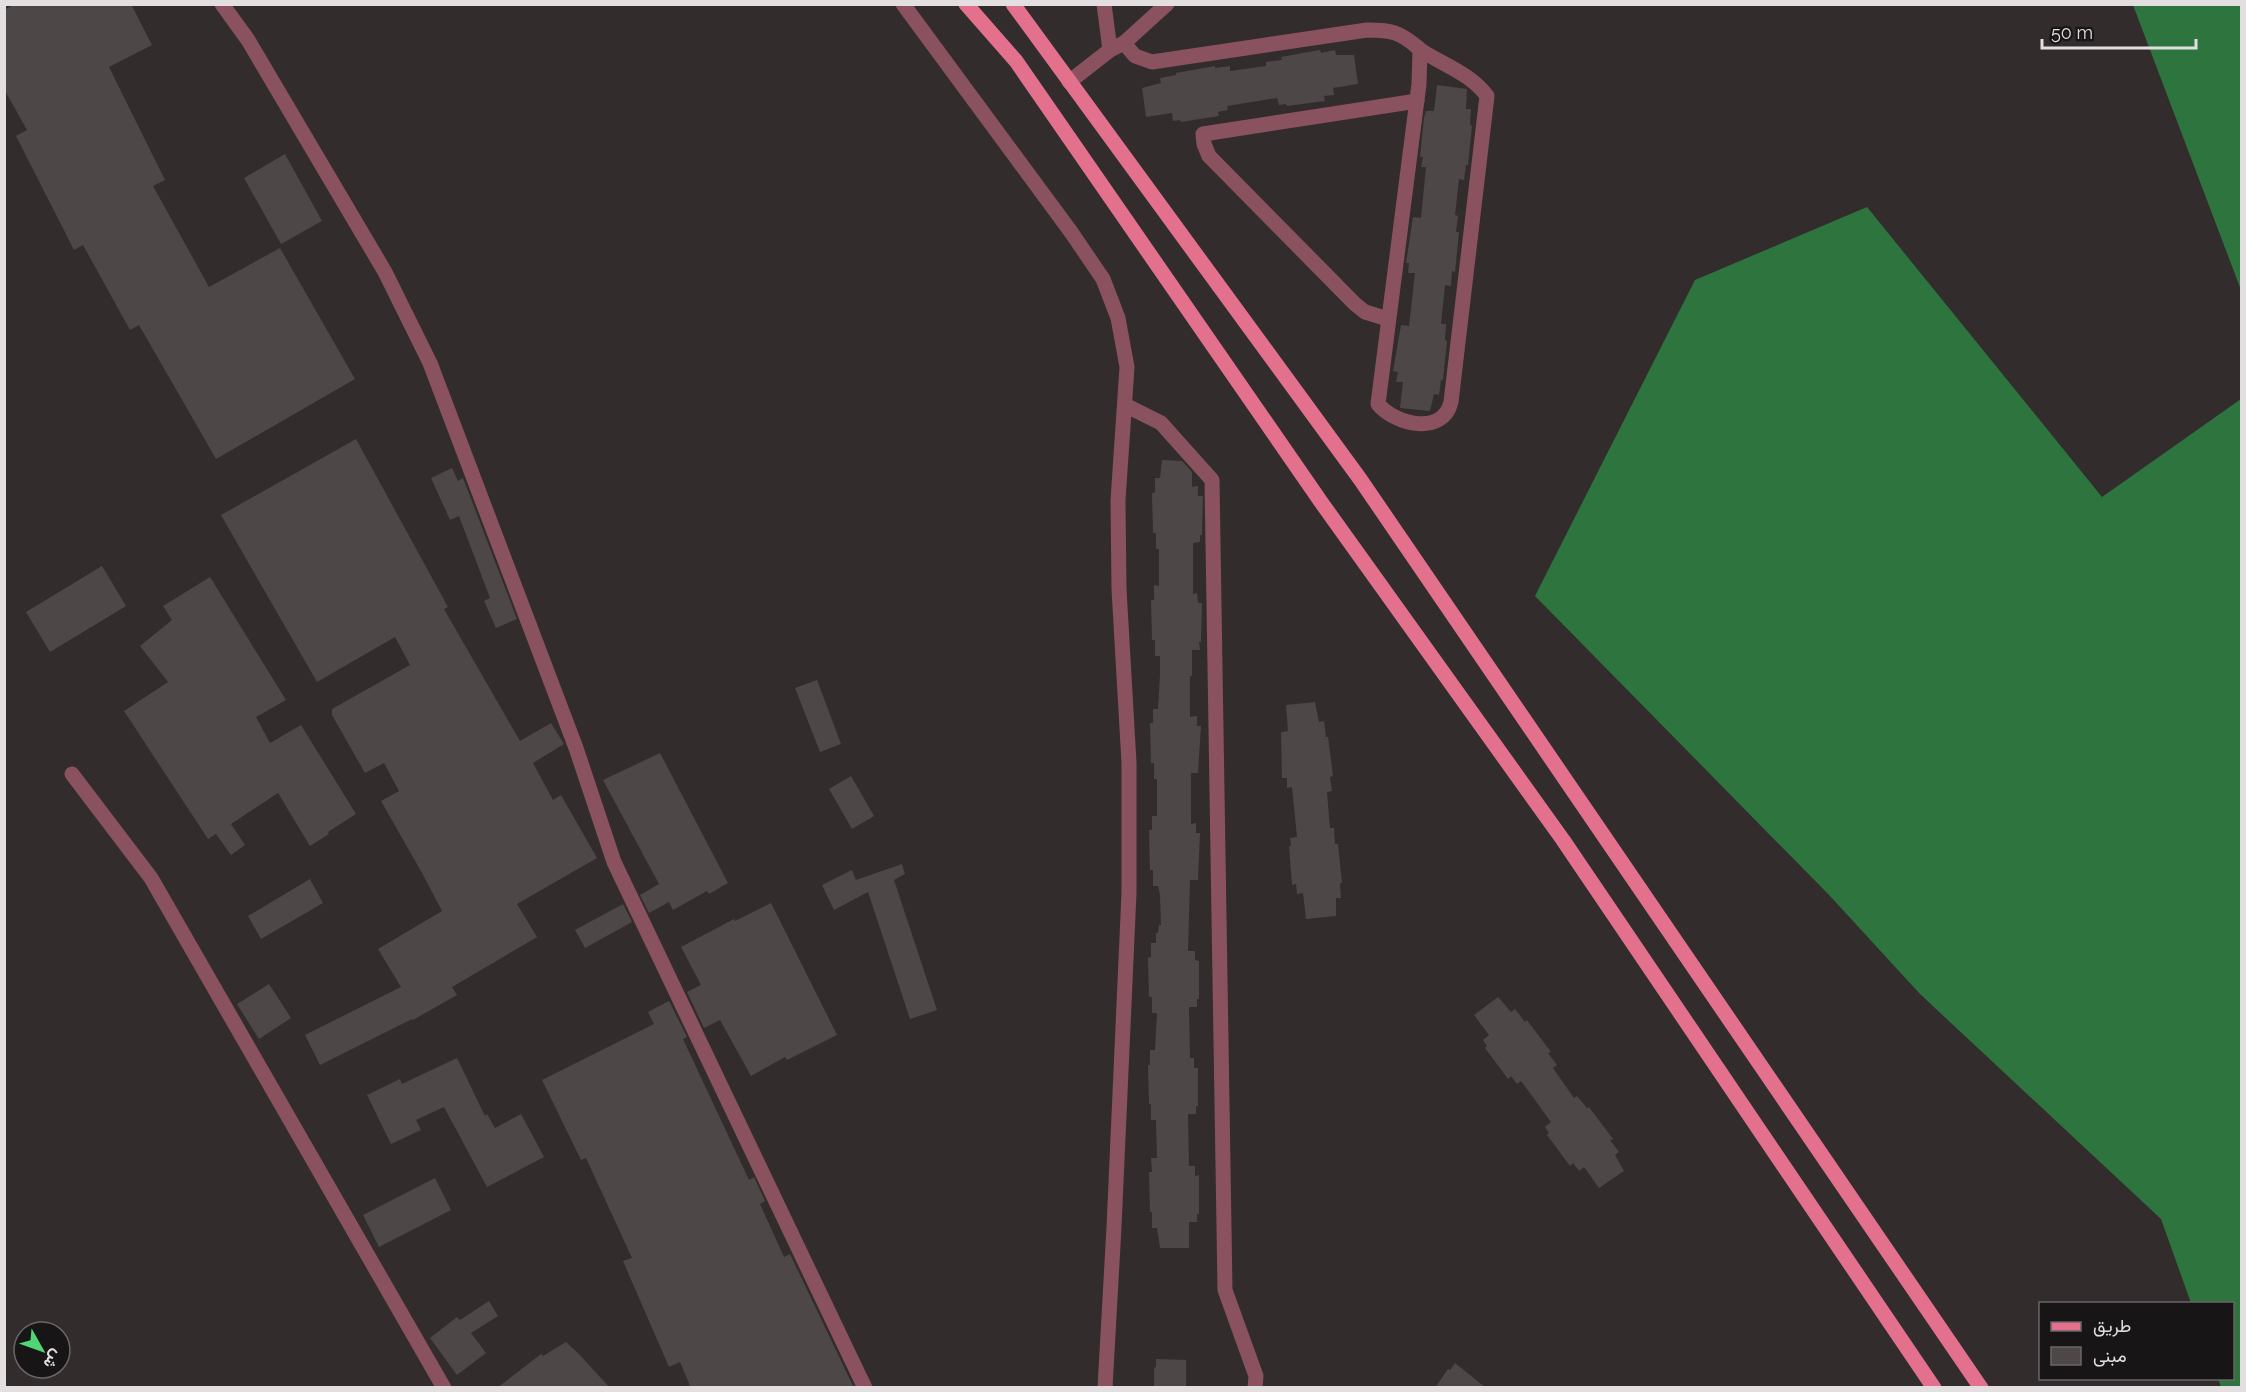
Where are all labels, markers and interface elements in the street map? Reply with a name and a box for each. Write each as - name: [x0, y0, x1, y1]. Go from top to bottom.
- scale bar: [2042, 12, 2196, 50]
- text: 50 m: [2051, 22, 2093, 43]
- legend: [2039, 1302, 2234, 1380]
- text: طريق: [2093, 1315, 2131, 1337]
- north arrow: [12, 1320, 72, 1380]
- text: مبنى: [2093, 1345, 2127, 1367]
- text: ش: [40, 1346, 67, 1373]

